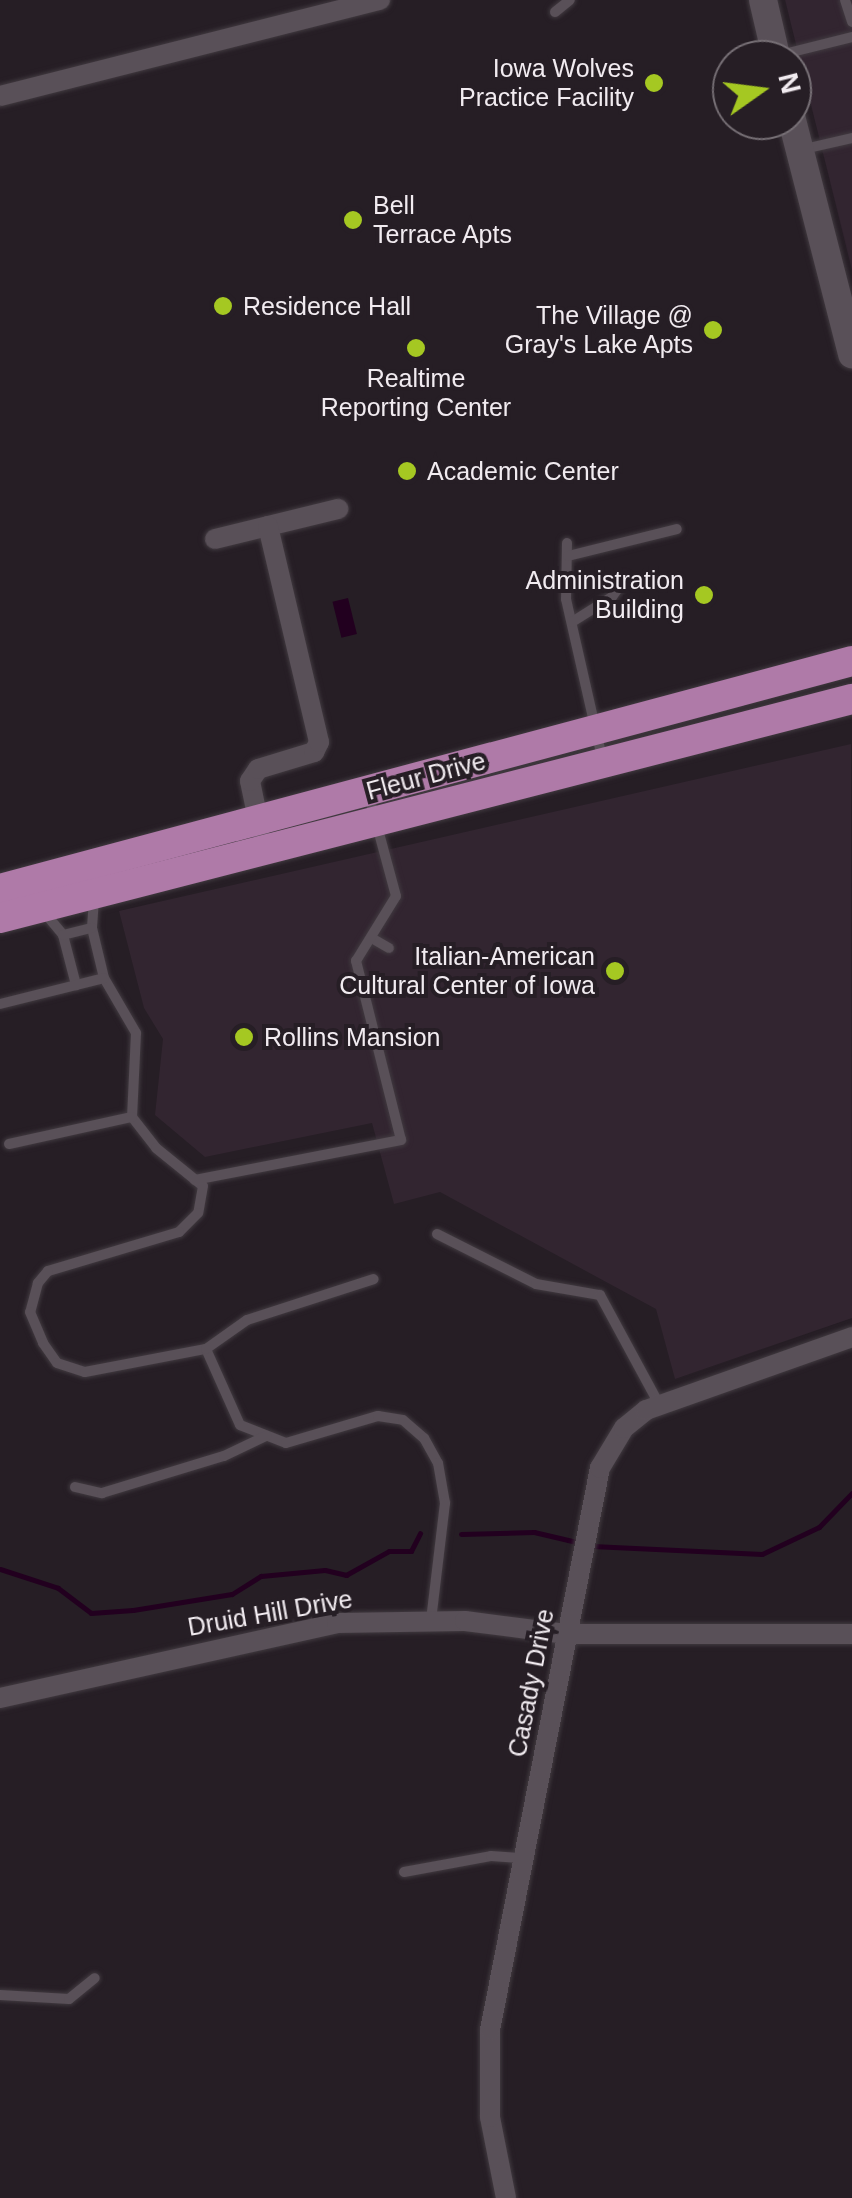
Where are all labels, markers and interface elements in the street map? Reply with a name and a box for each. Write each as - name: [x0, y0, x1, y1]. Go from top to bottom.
- north arrow: [712, 40, 812, 140]
- place label: Iowa Wolves Practice Facility: [459, 54, 634, 113]
- text: N: [772, 70, 807, 97]
- marker: Iowa Wolves Practice Facility: [643, 72, 665, 94]
- place label: Bell Terrace Apts: [373, 191, 513, 250]
- marker: Bell Terrace Apts: [342, 209, 364, 231]
- place label: Residence Hall: [243, 291, 411, 321]
- marker: Residence Hall: [212, 295, 234, 317]
- place label: The Village @ Gray's Lake Apts: [503, 301, 693, 360]
- marker: The Village @ Gray's Lake Apts: [702, 319, 724, 341]
- marker: Realtime Reporting Center: [405, 337, 427, 359]
- place label: Realtime Reporting Center: [321, 364, 511, 423]
- place label: Academic Center: [427, 456, 619, 486]
- marker: Academic Center: [396, 460, 418, 482]
- place label: Administration Building: [526, 566, 684, 625]
- marker: Administration Building: [693, 584, 715, 606]
- street label: Fleur Drive: [363, 746, 489, 806]
- place label: Italian-American Cultural Center of Iowa: [339, 942, 595, 1001]
- marker: Italian-American Cultural Center of Iowa: [604, 960, 626, 982]
- place label: Rollins Mansion: [264, 1022, 440, 1052]
- marker: Rollins Mansion: [233, 1026, 255, 1048]
- street label: Druid Hill Drive: [185, 1584, 355, 1642]
- street label: Casady Drive: [502, 1606, 560, 1760]

